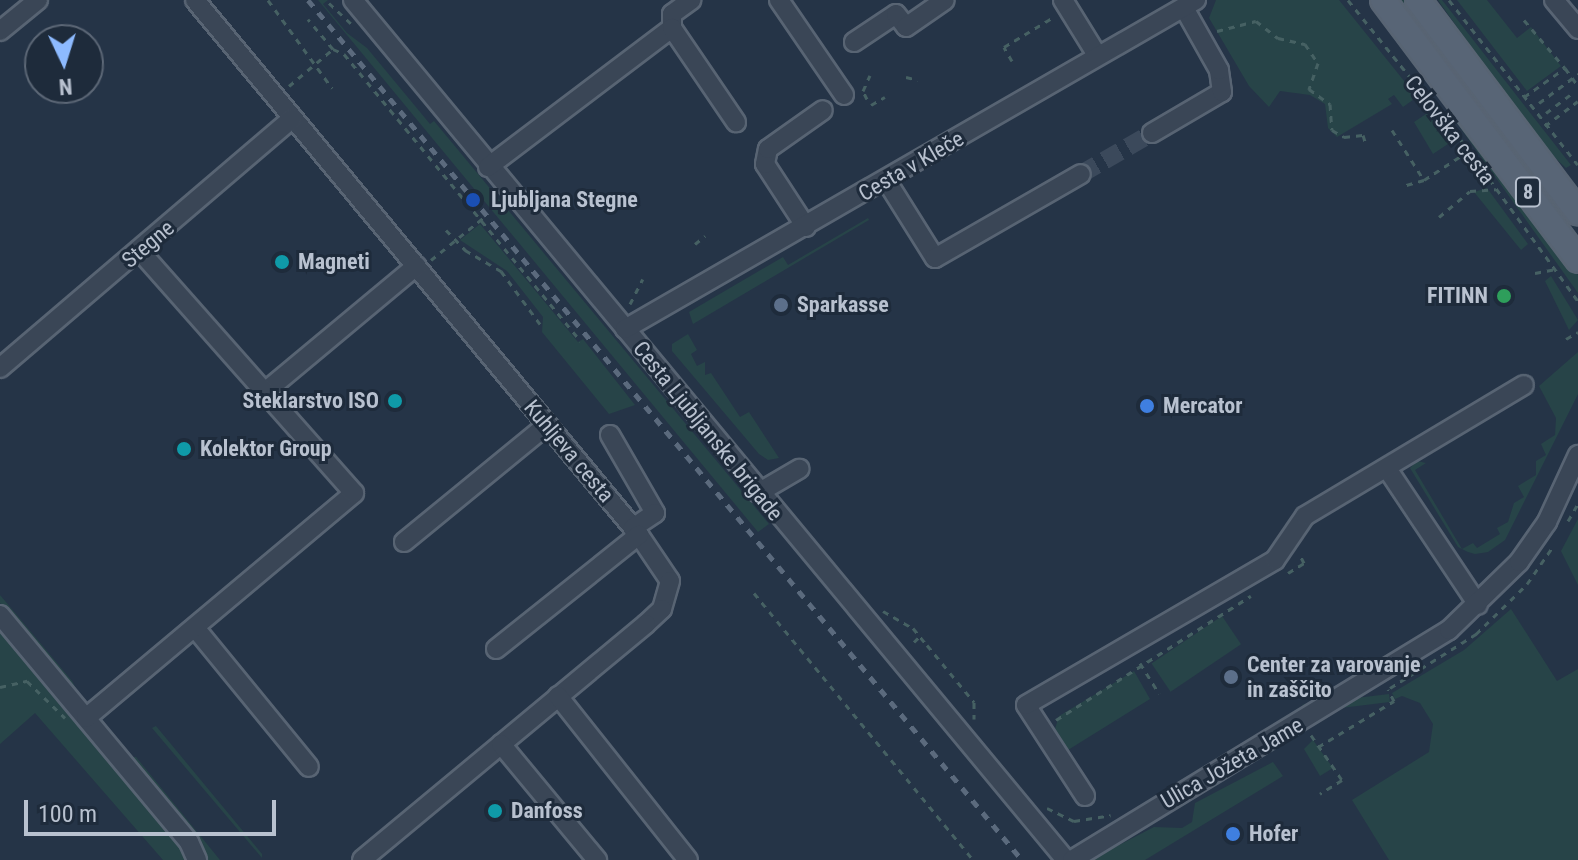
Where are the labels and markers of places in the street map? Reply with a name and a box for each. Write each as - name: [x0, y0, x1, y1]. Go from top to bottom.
- place label: Ljubljana Stegne: [491, 187, 638, 213]
- marker: Ljubljana Stegne: [462, 189, 484, 211]
- place label: Magneti: [298, 249, 370, 275]
- marker: Magneti: [273, 253, 291, 271]
- place label: FITINN: [1427, 283, 1488, 309]
- marker: FITINN: [1495, 287, 1513, 305]
- place label: Sparkasse: [797, 292, 889, 318]
- marker: Sparkasse: [772, 296, 790, 314]
- place label: Steklarstvo ISO: [243, 388, 379, 414]
- marker: Steklarstvo ISO: [386, 392, 404, 410]
- place label: Mercator: [1163, 393, 1242, 419]
- marker: Mercator: [1138, 397, 1156, 415]
- place label: Kolektor Group: [200, 436, 332, 462]
- marker: Kolektor Group: [175, 440, 193, 458]
- place label: Center za varovanje in zaščito: [1247, 651, 1420, 702]
- marker: Center za varovanje in zaščito: [1222, 668, 1240, 686]
- place label: Danfoss: [511, 798, 583, 824]
- marker: Danfoss: [486, 802, 504, 820]
- place label: Hofer: [1249, 821, 1298, 847]
- marker: Hofer: [1224, 825, 1242, 843]

